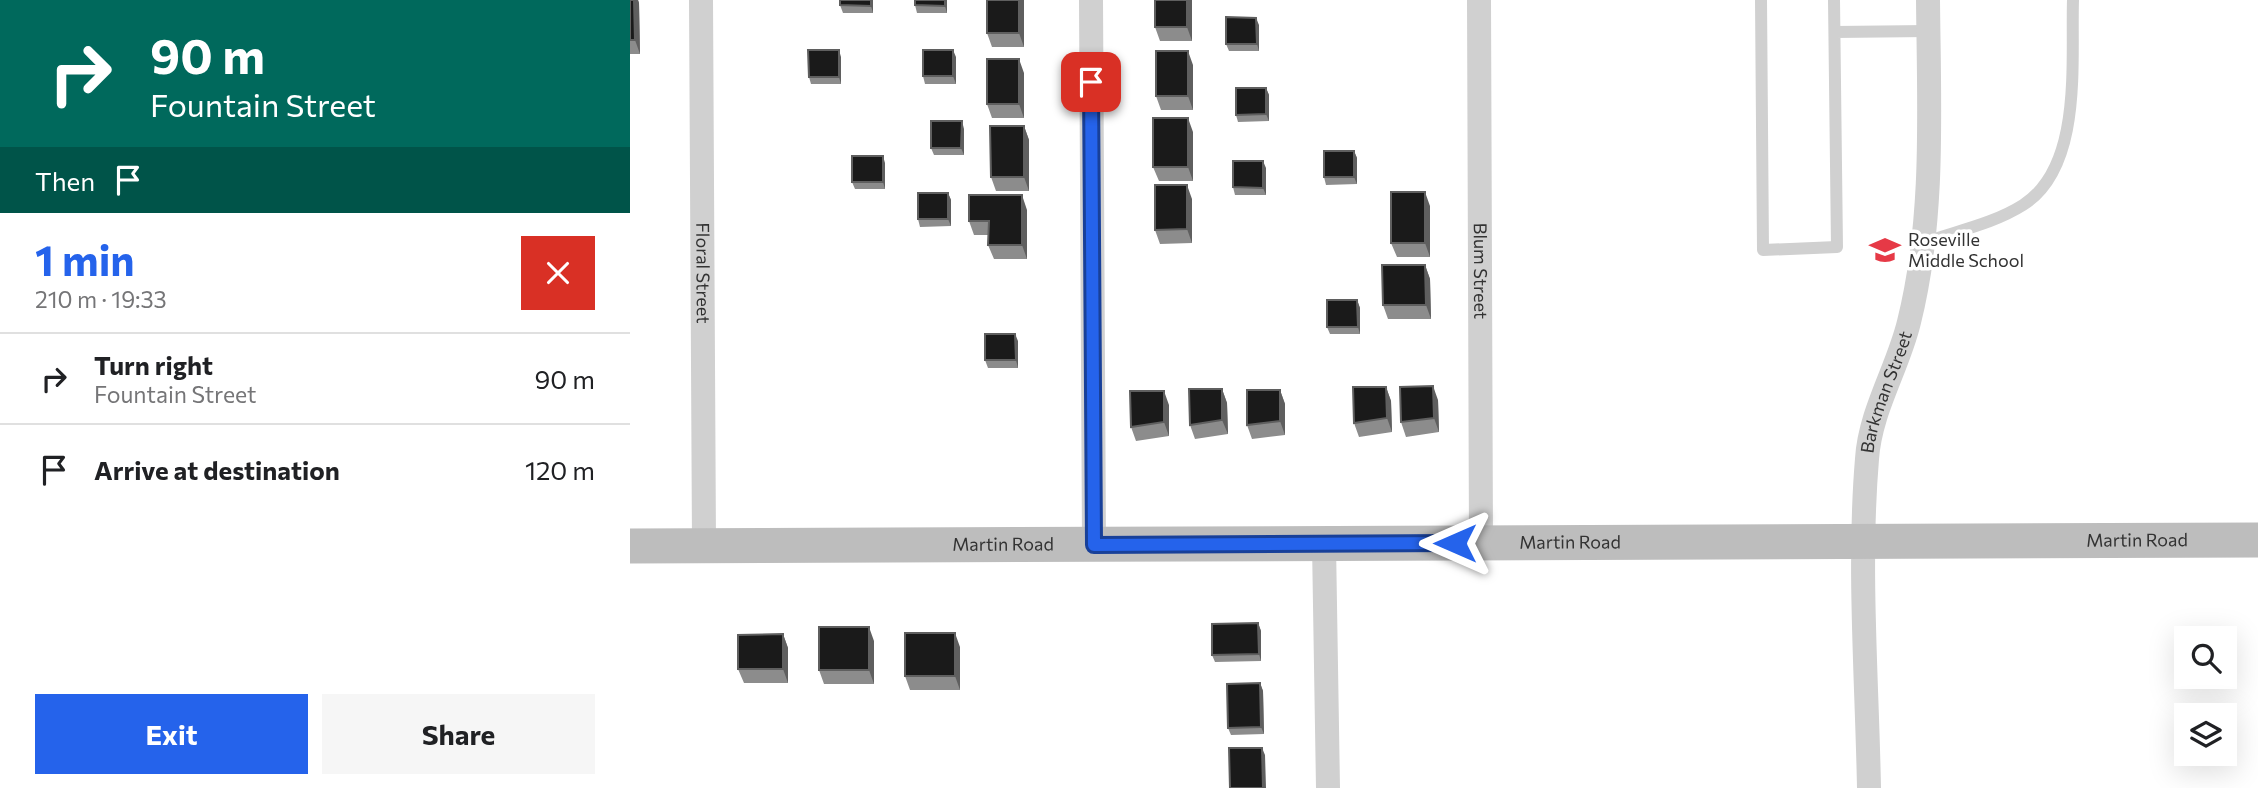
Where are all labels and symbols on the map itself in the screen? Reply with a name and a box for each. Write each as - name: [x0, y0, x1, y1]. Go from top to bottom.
- pin: [1061, 52, 1121, 112]
- street label: Floral Street: [692, 222, 715, 324]
- street label: Blum Street: [1470, 223, 1492, 319]
- place label: Roseville Middle School: [1908, 228, 2024, 271]
- school or university icon: Roseville Middle School: [1868, 233, 1902, 267]
- street label: Barkman Street: [1856, 328, 1916, 455]
- position arrow: [1418, 506, 1492, 580]
- street label: Martin Road: [2086, 528, 2188, 551]
- street label: Martin Road: [1519, 530, 1621, 553]
- street label: Martin Road: [952, 532, 1054, 555]

